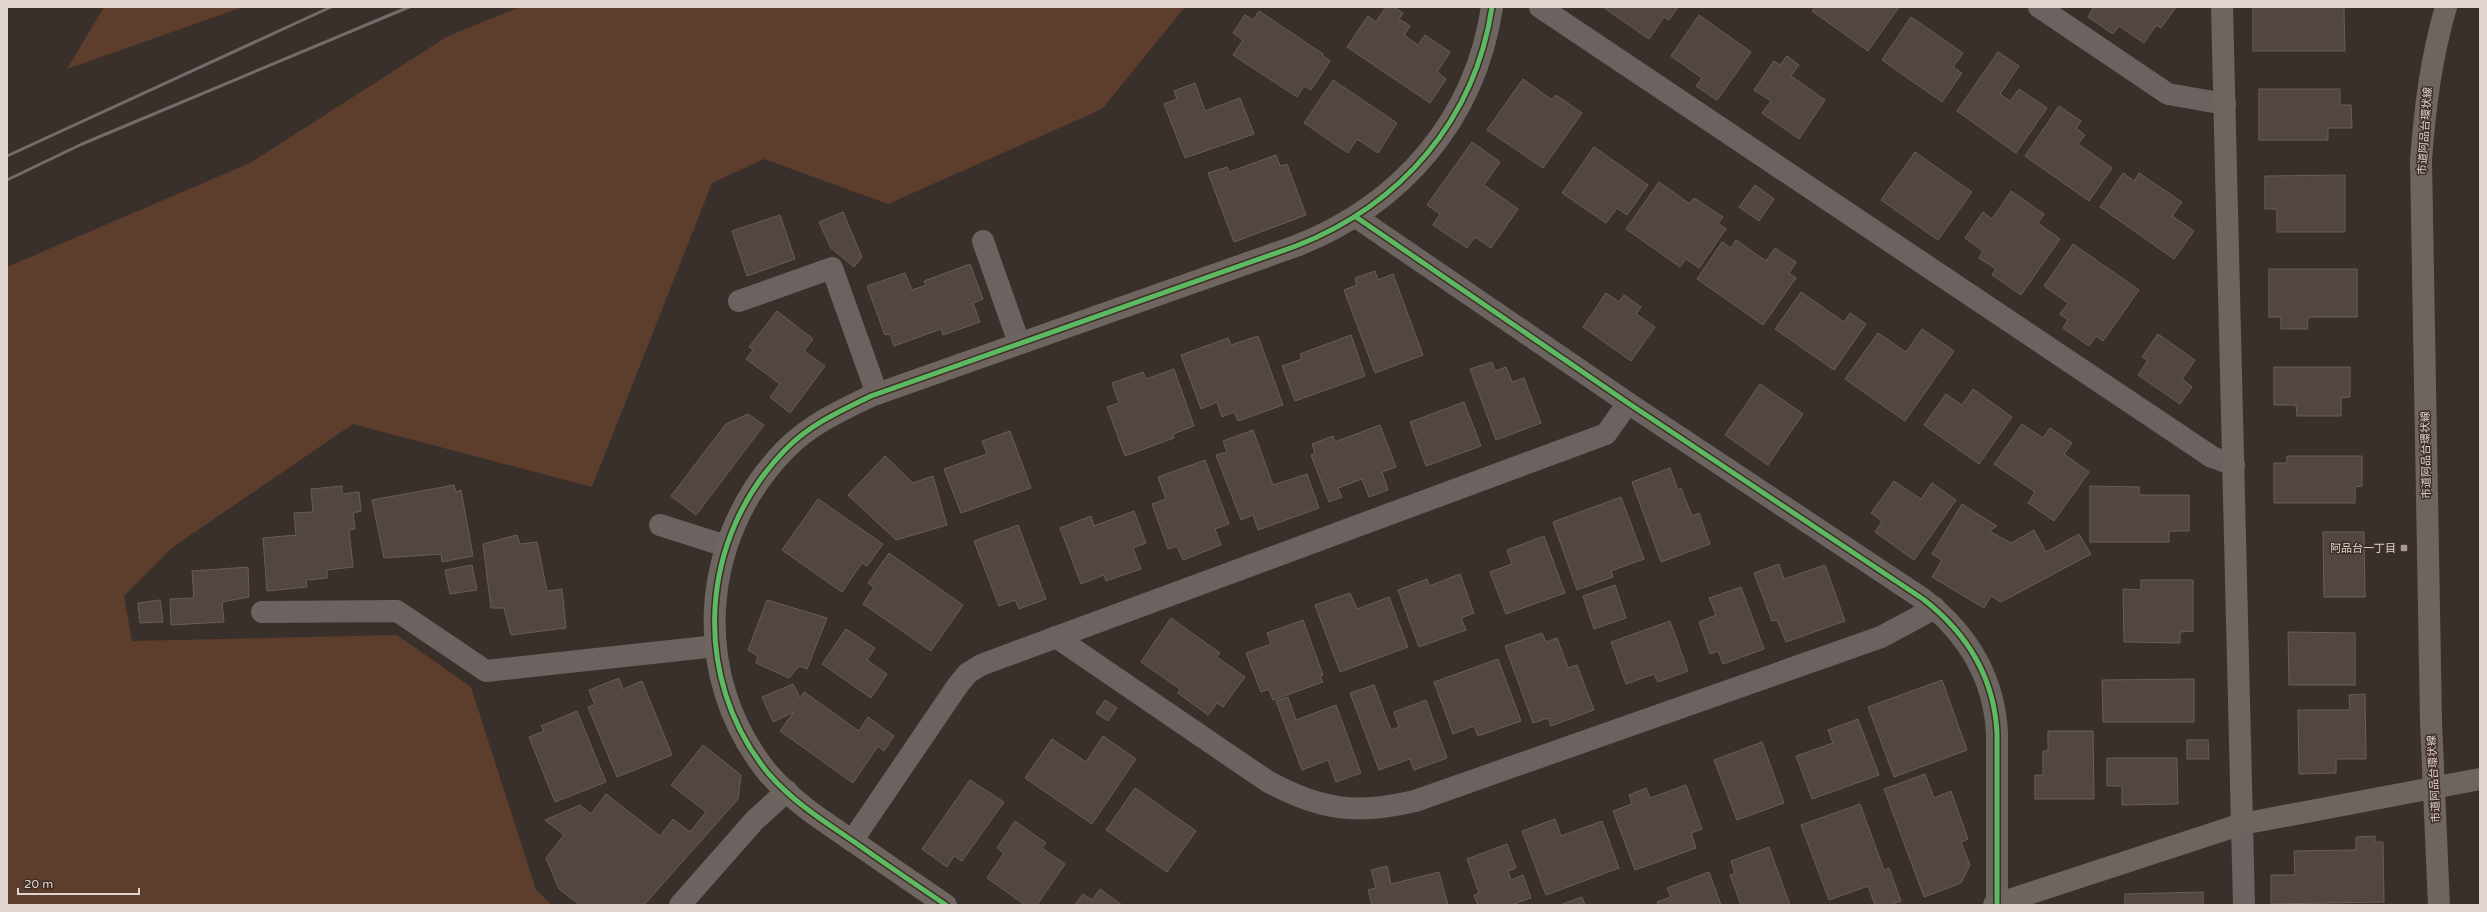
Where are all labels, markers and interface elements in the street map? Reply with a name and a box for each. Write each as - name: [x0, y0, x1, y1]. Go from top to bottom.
- street label: 市道阿品台環状線: [2415, 87, 2435, 175]
- street label: 市道阿品台環状線: [2419, 411, 2433, 499]
- place label: 阿品台一丁目: [2330, 542, 2396, 555]
- marker: 阿品台一丁目: [2399, 543, 2409, 553]
- street label: 市道阿品台環状線: [2425, 735, 2443, 823]
- scale bar: [18, 870, 139, 896]
- text: 20 m: [24, 877, 53, 891]

